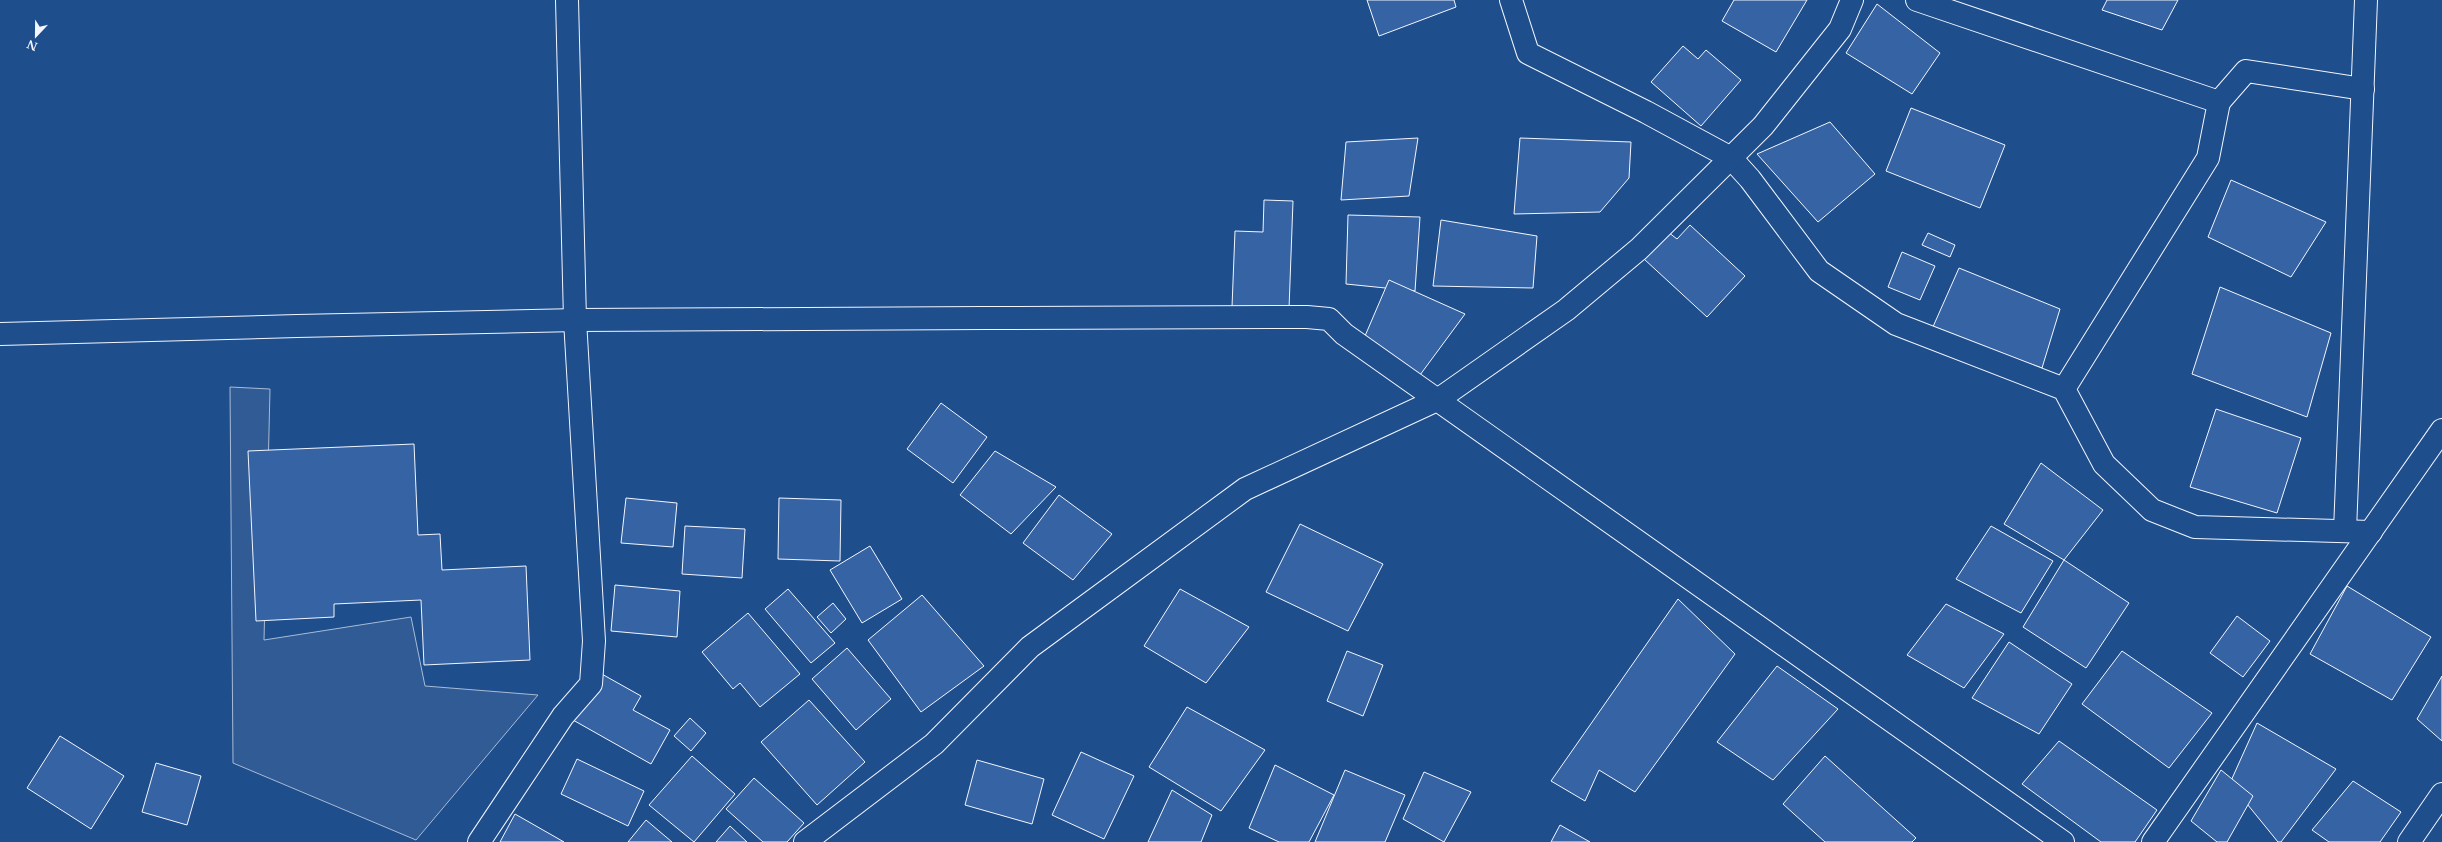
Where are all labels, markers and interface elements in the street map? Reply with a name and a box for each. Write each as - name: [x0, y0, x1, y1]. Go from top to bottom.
- north arrow: [16, 16, 56, 56]
- text: N: [24, 37, 40, 54]

